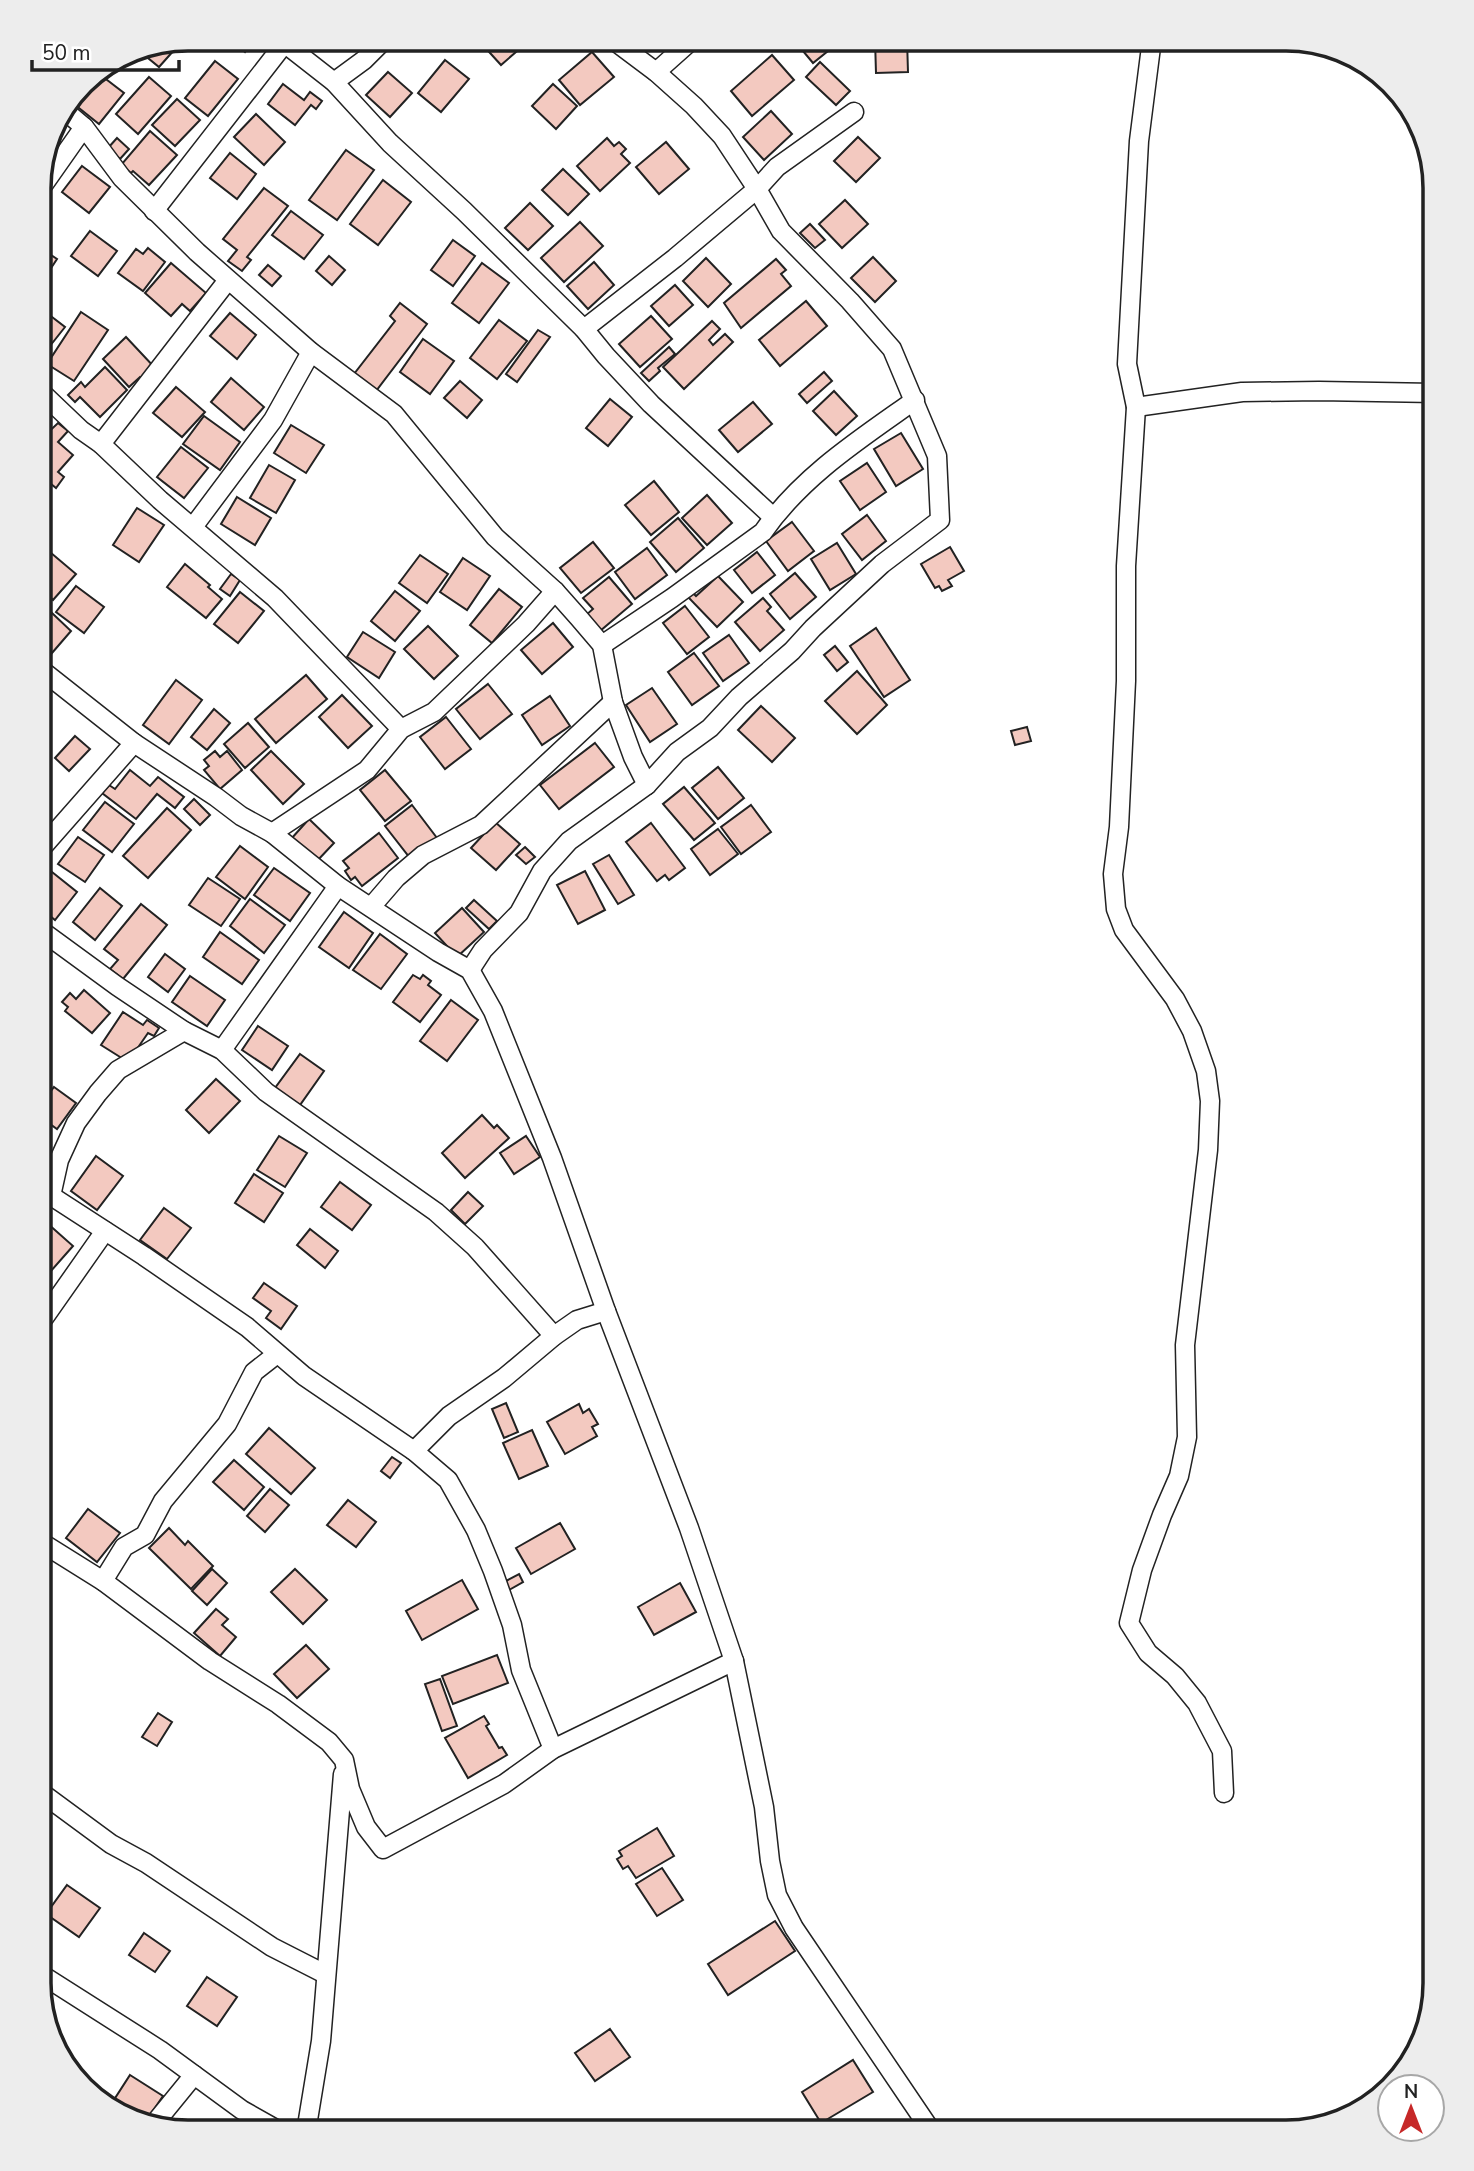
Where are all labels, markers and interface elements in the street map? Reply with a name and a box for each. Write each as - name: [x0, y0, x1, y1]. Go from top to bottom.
- scale bar: [32, 28, 178, 72]
- text: 50 m: [42, 39, 91, 67]
- north arrow: [1376, 2073, 1446, 2143]
- text: N: [1404, 2079, 1418, 2105]

